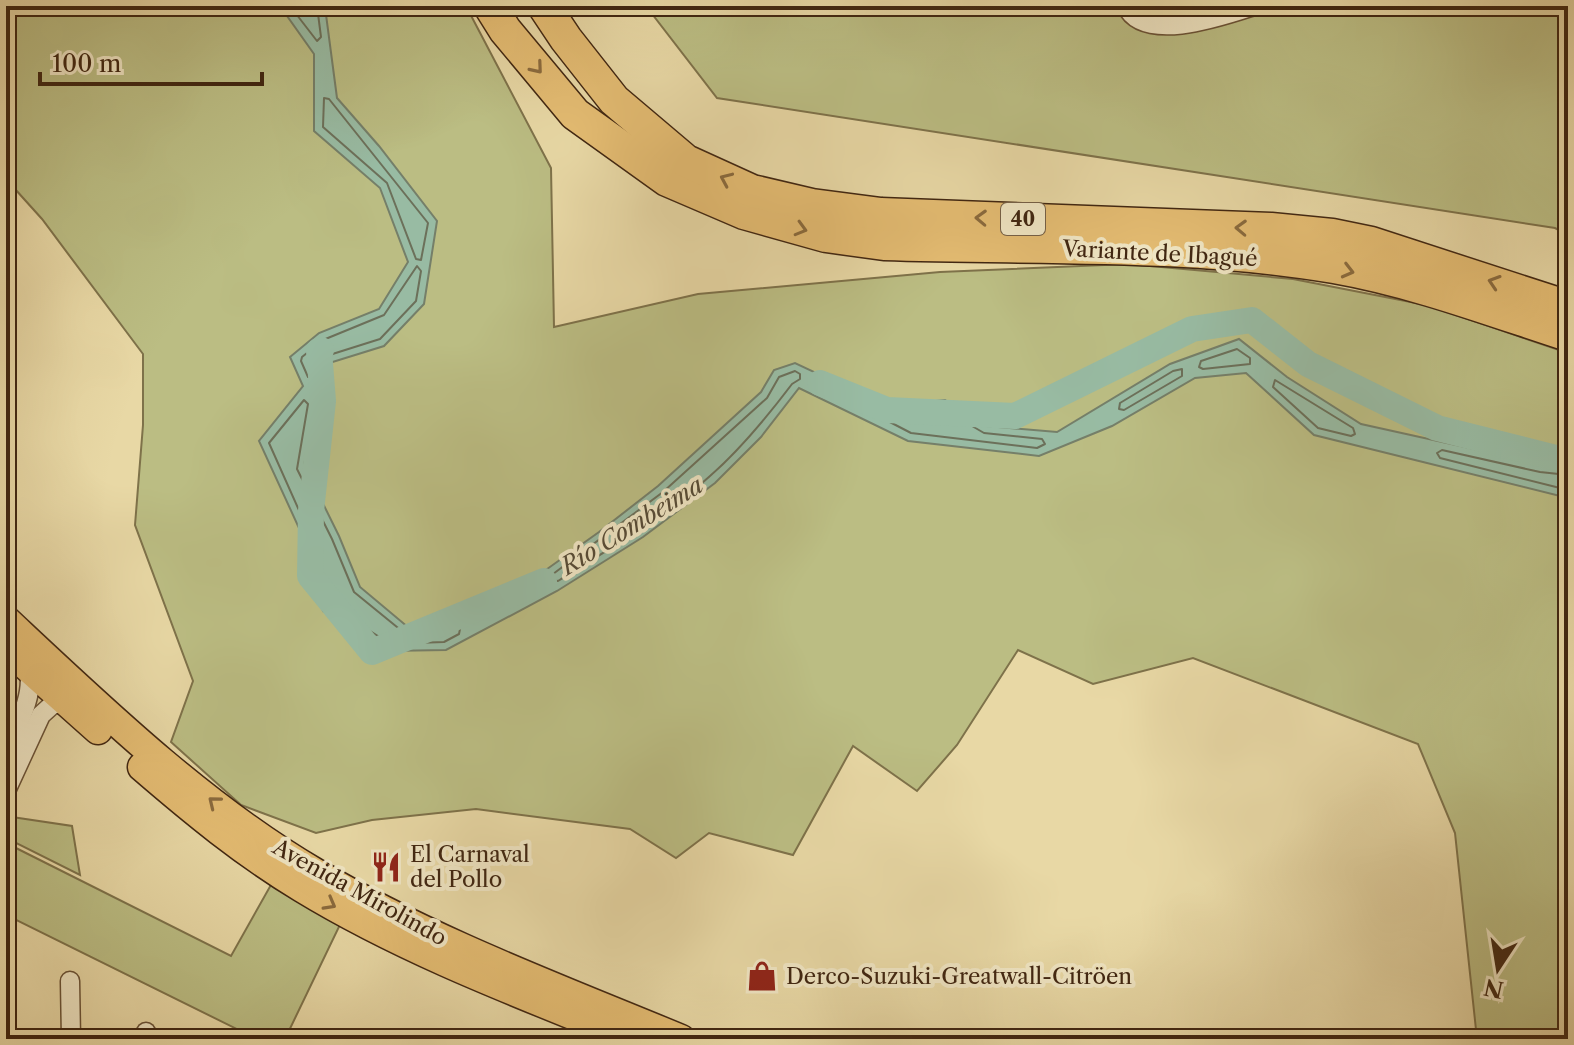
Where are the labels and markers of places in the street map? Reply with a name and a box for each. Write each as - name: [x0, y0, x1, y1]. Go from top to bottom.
- place label: El Carnaval del Pollo: [410, 841, 530, 893]
- restaurant icon: El Carnaval del Pollo: [369, 850, 403, 884]
- shop icon: Derco-Suzuki-Greatwall-Citröen: [745, 959, 779, 993]
- place label: Derco-Suzuki-Greatwall-Citröen: [786, 963, 1132, 990]

